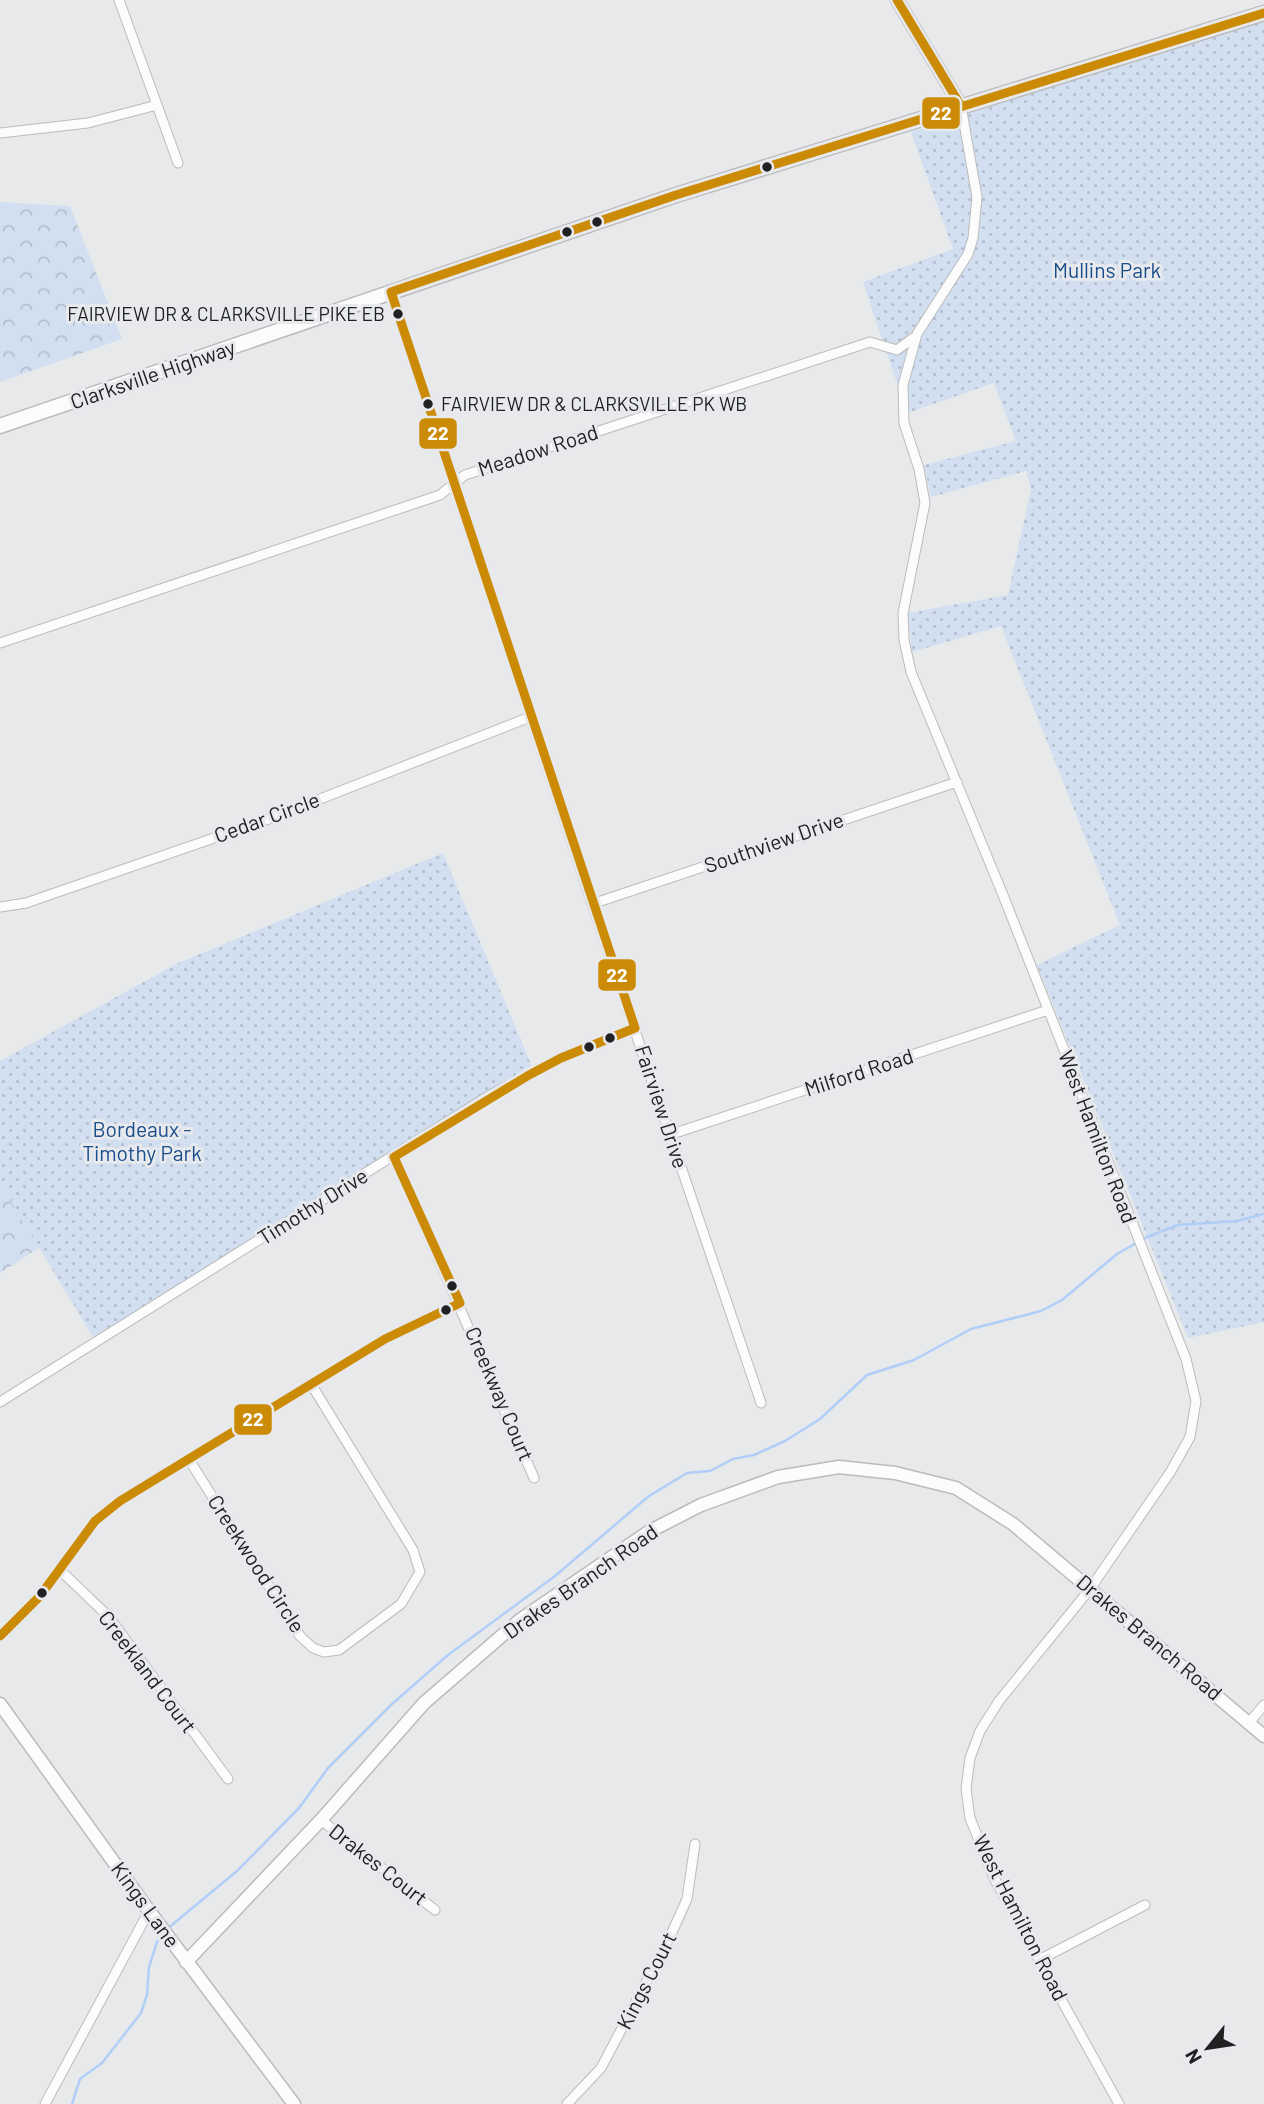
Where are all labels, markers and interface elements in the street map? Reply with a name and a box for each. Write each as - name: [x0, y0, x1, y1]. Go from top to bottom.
- line badge: 22: [921, 96, 961, 130]
- text: 22: [930, 101, 952, 124]
- unlabelled marker: [760, 160, 774, 174]
- unlabelled marker: [590, 215, 604, 229]
- unlabelled marker: [560, 225, 574, 239]
- park label: Mullins Park: [1053, 257, 1161, 282]
- place label: FAIRVIEW DR & CLARKSVILLE PIKE EB: [67, 302, 385, 325]
- marker: FAIRVIEW DR & CLARKSVILLE PIKE EB: [391, 307, 405, 321]
- street label: Clarksville Highway: [67, 334, 239, 414]
- place label: FAIRVIEW DR & CLARKSVILLE PK WB: [441, 392, 747, 415]
- marker: FAIRVIEW DR & CLARKSVILLE PK WB: [421, 397, 435, 411]
- line badge: 22: [418, 417, 458, 450]
- street label: Meadow Road: [474, 418, 601, 481]
- text: 22: [427, 421, 449, 444]
- street label: Cedar Circle: [210, 786, 323, 847]
- street label: Southview Drive: [700, 806, 847, 877]
- line badge: 22: [597, 958, 637, 992]
- text: 22: [606, 963, 628, 986]
- unlabelled marker: [603, 1031, 617, 1045]
- unlabelled marker: [582, 1040, 596, 1054]
- street label: Fairview Drive: [631, 1042, 694, 1171]
- street label: Milford Road: [801, 1042, 916, 1101]
- street label: West Hamilton Road: [1054, 1047, 1143, 1226]
- park label: Bordeaux - Timothy Park: [82, 1116, 202, 1165]
- street label: Timothy Drive: [253, 1162, 372, 1249]
- unlabelled marker: [445, 1279, 459, 1293]
- unlabelled marker: [439, 1303, 453, 1317]
- street label: Creekway Court: [461, 1322, 540, 1464]
- line badge: 22: [233, 1403, 273, 1436]
- text: 22: [242, 1407, 264, 1430]
- street label: Creekwood Circle: [203, 1490, 311, 1637]
- street label: Drakes Branch Road: [498, 1518, 662, 1643]
- street label: Drakes Branch Road: [1072, 1569, 1228, 1705]
- unlabelled marker: [35, 1586, 49, 1600]
- street label: Creekland Court: [94, 1605, 202, 1737]
- street label: Drakes Court: [325, 1818, 433, 1910]
- street label: West Hamilton Road: [969, 1830, 1074, 2005]
- street label: Kings Lane: [107, 1856, 186, 1952]
- street label: Kings Court: [610, 1927, 681, 2033]
- north arrow: [1173, 2013, 1243, 2083]
- text: N: [1180, 2046, 1206, 2068]

